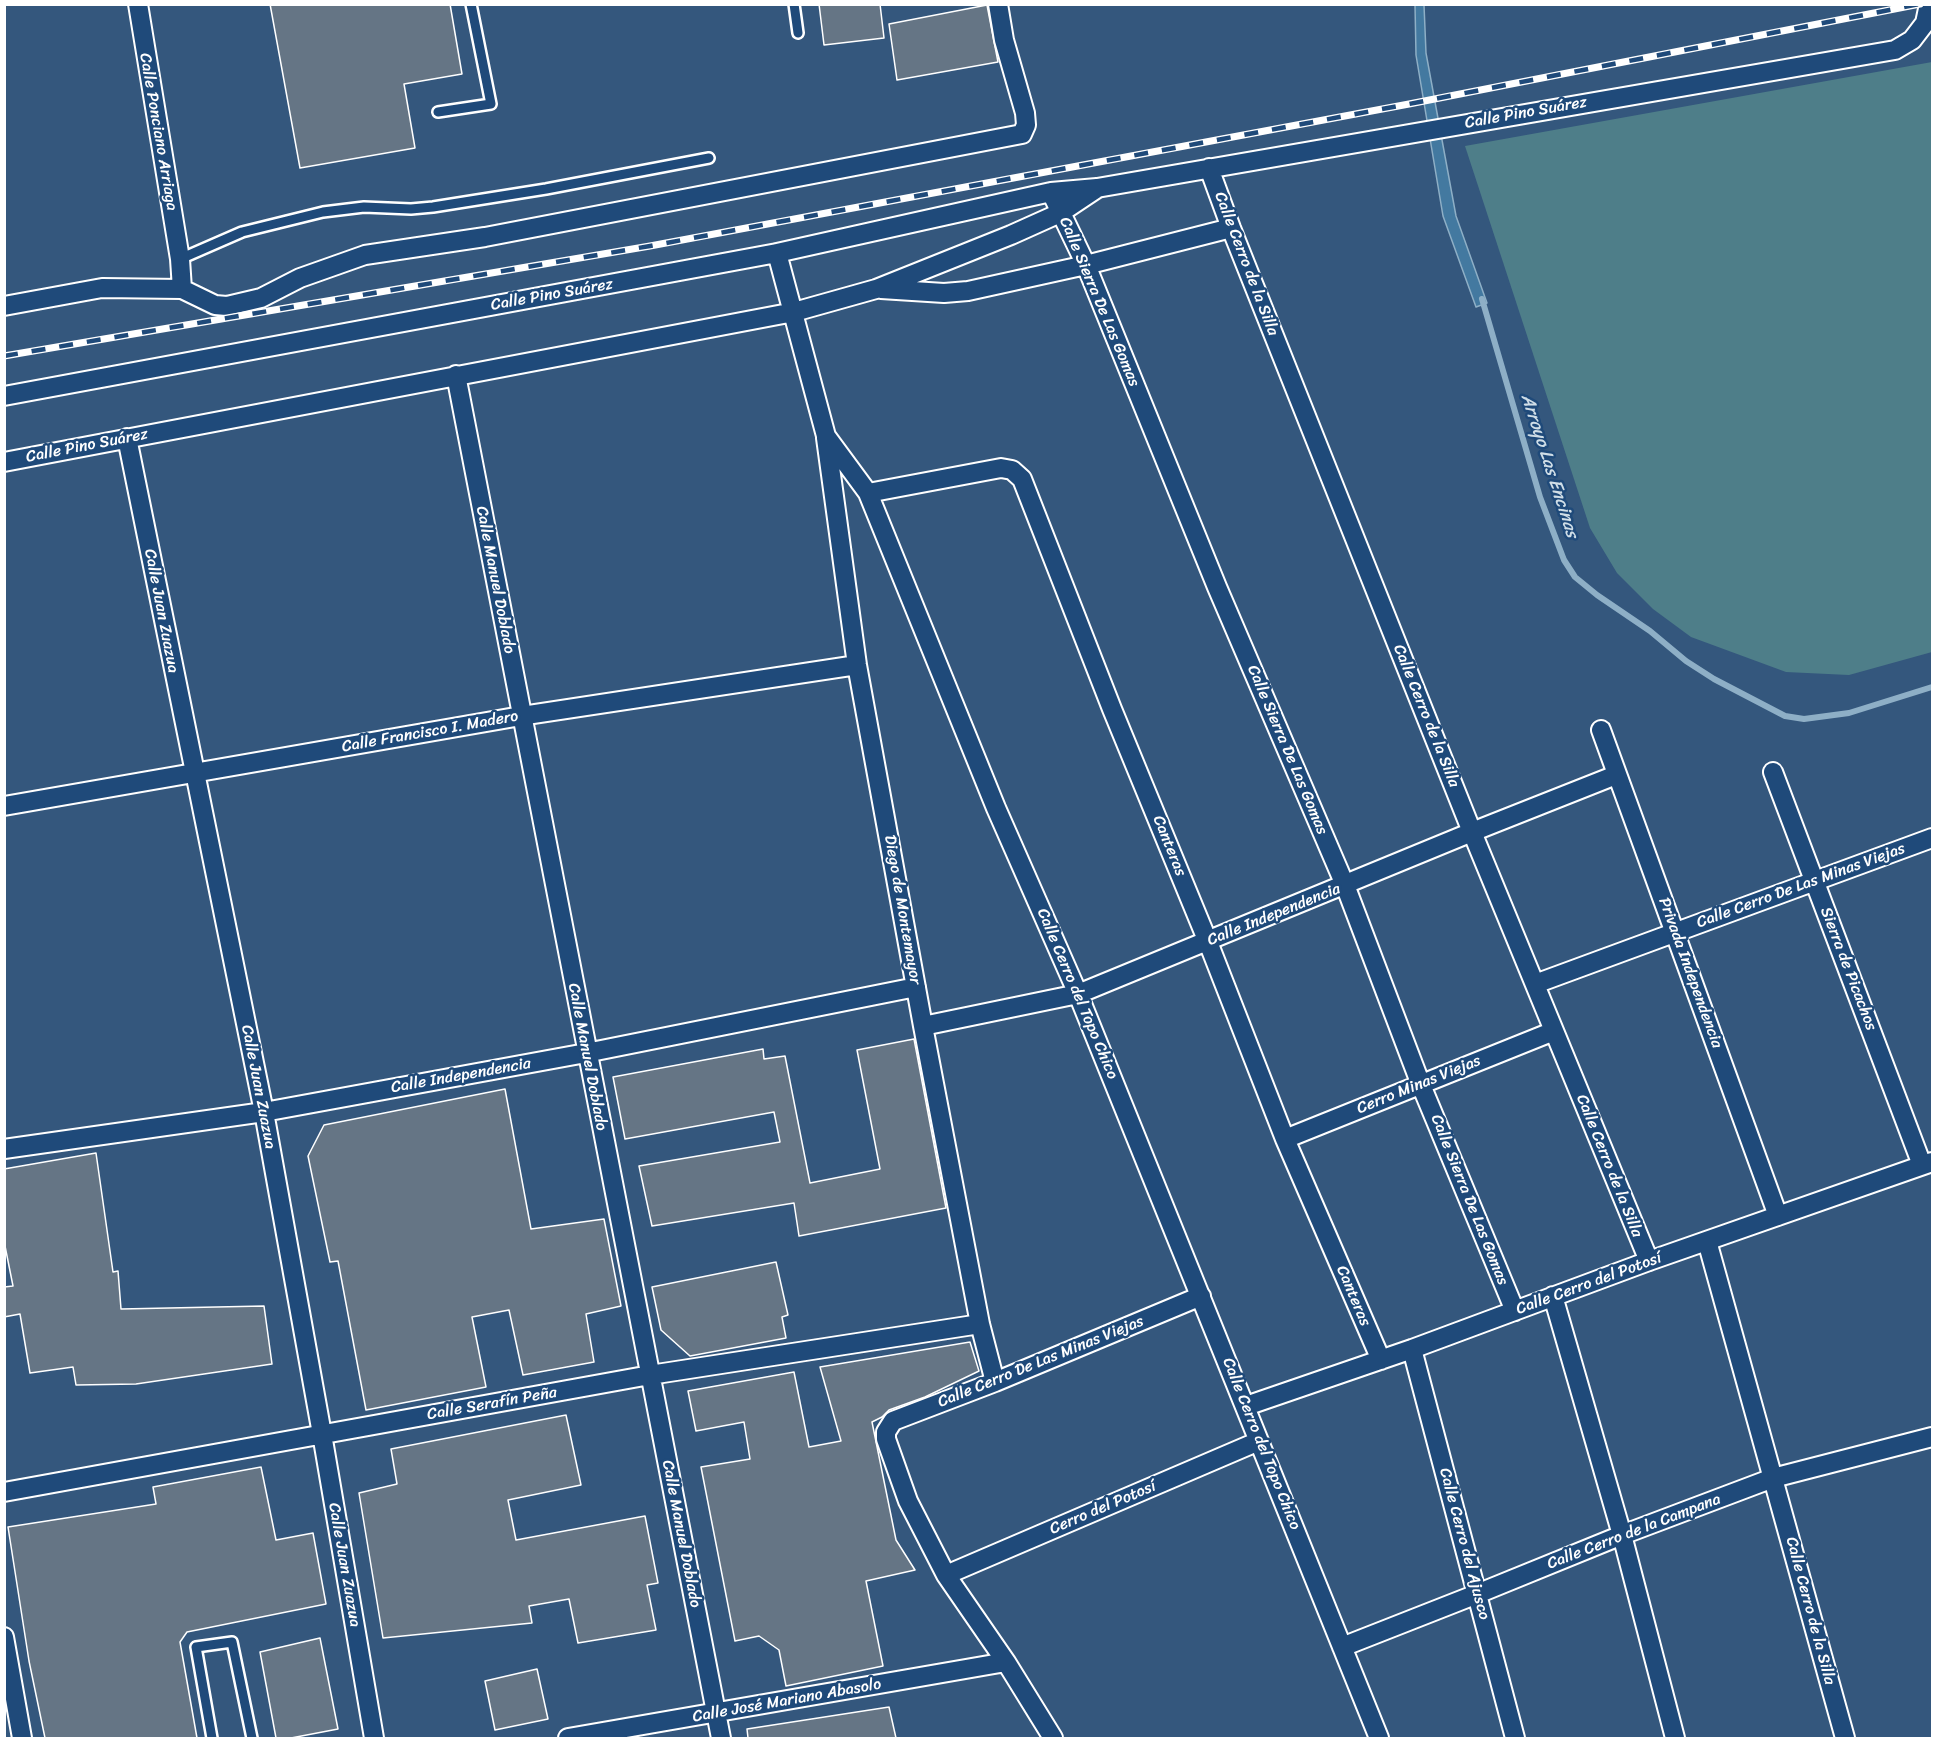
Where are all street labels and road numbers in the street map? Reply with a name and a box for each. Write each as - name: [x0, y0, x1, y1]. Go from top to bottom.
- street label: Calle Ponciano Arriaga: [135, 52, 181, 212]
- street label: Calle Pino Suárez: [1463, 93, 1589, 133]
- street label: Calle Cerro de la Silla: [1210, 189, 1282, 339]
- street label: Calle Sierra De Las Gomas: [1055, 214, 1143, 390]
- street label: Calle Pino Suárez: [489, 275, 615, 315]
- street label: Calle Pino Suárez: [25, 425, 149, 467]
- street label: Calle Manuel Doblado: [471, 505, 519, 655]
- street label: Calle Juan Zuazua: [140, 547, 182, 675]
- street label: Calle Cerro de la Silla: [1389, 642, 1463, 790]
- street label: Calle Sierra De Las Gomas: [1243, 662, 1331, 838]
- street label: Calle Francisco I. Madero: [340, 707, 520, 757]
- street label: Canteras: [1148, 813, 1190, 879]
- street label: Diego de Montemayor: [879, 834, 925, 986]
- street label: Calle Cerro De Las Minas Viejas: [1694, 839, 1908, 933]
- street label: Calle Independencia: [1205, 880, 1343, 950]
- street label: Privada Independencia: [1654, 895, 1726, 1051]
- street label: Sierra de Picachos: [1816, 905, 1880, 1033]
- street label: Calle Cerro del Topo Chico: [1032, 906, 1122, 1082]
- street label: Calle Manuel Doblado: [563, 982, 611, 1132]
- street label: Calle Juan Zuazua: [237, 1023, 279, 1151]
- street label: Cerro Minas Viejas: [1354, 1051, 1484, 1119]
- street label: Calle Independencia: [390, 1054, 532, 1098]
- street label: Calle Cerro de la Silla: [1572, 1092, 1646, 1240]
- street label: Calle Sierra De Las Gomas: [1426, 1112, 1512, 1288]
- street label: Calle Cerro del Potosí: [1514, 1249, 1664, 1319]
- street label: Canteras: [1332, 1263, 1374, 1329]
- street label: Calle Cerro De Las Minas Viejas: [935, 1312, 1147, 1412]
- street label: Calle Cerro del Topo Chico: [1218, 1355, 1304, 1533]
- street label: Calle Serafín Peña: [426, 1383, 558, 1425]
- street label: Calle Manuel Doblado: [657, 1459, 705, 1609]
- street label: Calle Cerro del Ajusco: [1435, 1466, 1493, 1622]
- street label: Cerro del Potosí: [1047, 1477, 1159, 1539]
- street label: Calle Cerro de la Campana: [1545, 1490, 1723, 1574]
- street label: Calle Juan Zuazua: [324, 1501, 364, 1629]
- street label: Calle Cerro de la Silla: [1781, 1535, 1839, 1687]
- street label: Calle José Mariano Abasolo: [691, 1675, 883, 1727]

